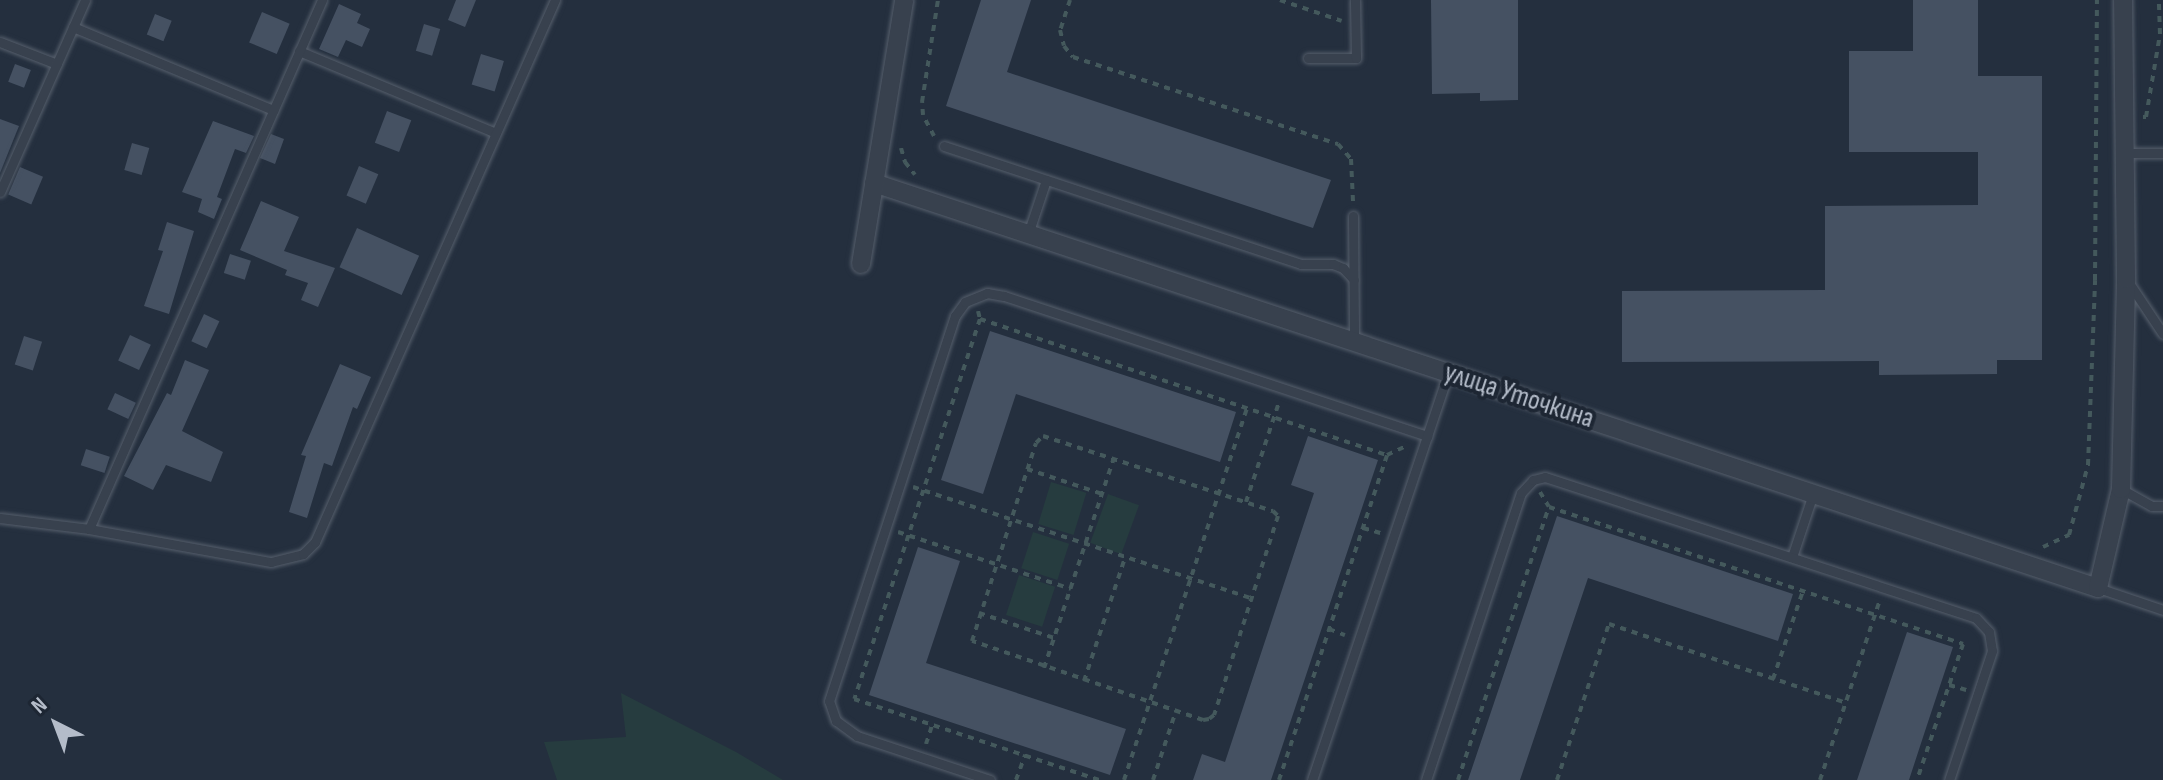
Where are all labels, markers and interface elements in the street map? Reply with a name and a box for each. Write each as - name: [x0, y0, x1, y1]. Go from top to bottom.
- street label: улица Уточкина: [1440, 356, 1598, 436]
- north arrow: [16, 684, 96, 764]
- text: N: [26, 692, 53, 720]

